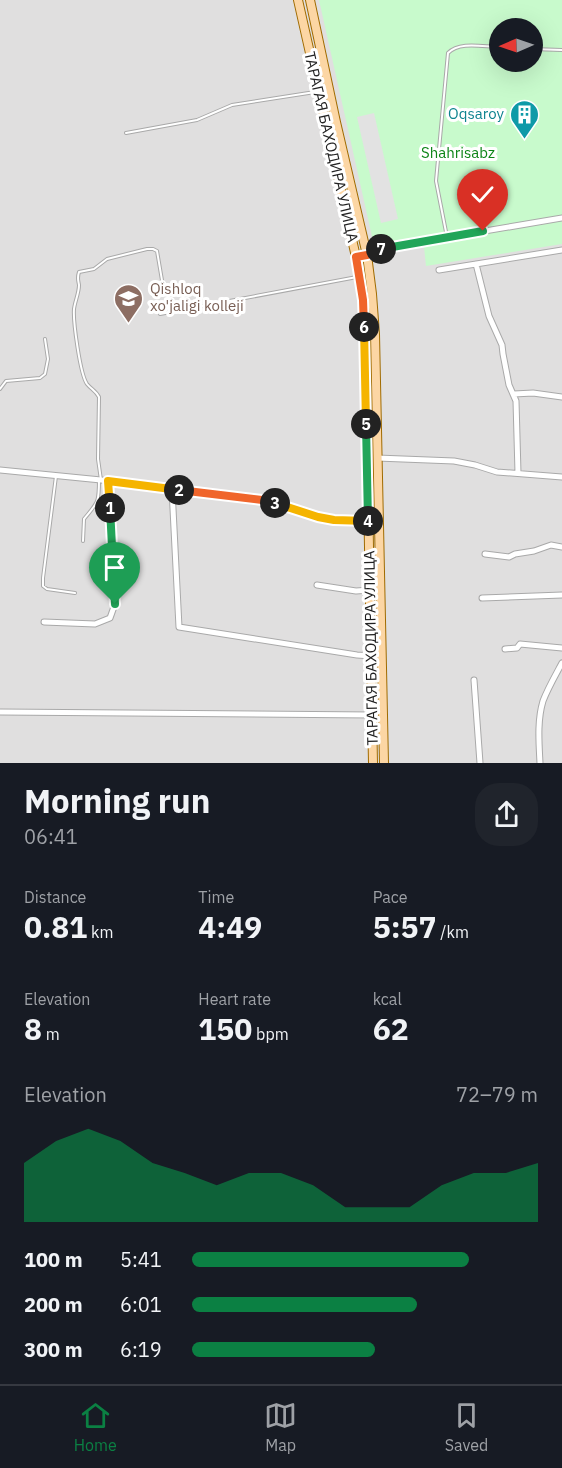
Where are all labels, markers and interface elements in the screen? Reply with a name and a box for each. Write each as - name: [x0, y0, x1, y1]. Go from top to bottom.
- north arrow: [489, 18, 543, 72]
- map controls: [489, 18, 543, 72]
- street label: ТАРАГАЯ БАХОДИРА УЛИЦА: [300, 50, 363, 245]
- building icon: Oqsaroy: [509, 98, 541, 140]
- place label: Oqsaroy: [448, 104, 504, 123]
- park label: Shahrisabz: [421, 143, 495, 162]
- pin: [457, 169, 508, 231]
- icon: check: [466, 178, 499, 211]
- pin: 7: [366, 234, 396, 264]
- text: 7: [376, 239, 386, 259]
- place label: Qishloq xo'jaligi kolleji: [150, 279, 244, 315]
- school or university icon: Qishloq xo'jaligi kolleji: [113, 282, 145, 324]
- pin: 6: [349, 312, 379, 342]
- text: 6: [359, 317, 369, 337]
- pin: 5: [351, 409, 381, 439]
- text: 5: [361, 414, 371, 434]
- pin: 2: [164, 475, 194, 505]
- text: 2: [174, 480, 184, 500]
- pin: 3: [260, 488, 290, 518]
- pin: 1: [95, 493, 125, 523]
- text: 3: [270, 493, 280, 513]
- text: 1: [105, 498, 115, 518]
- pin: 4: [353, 506, 383, 536]
- text: 4: [363, 511, 373, 531]
- pin: [89, 542, 140, 604]
- street label: ТАРАГАЯ БАХОДИРА УЛИЦА: [359, 550, 382, 746]
- icon: arrive: [98, 551, 131, 584]
- text: Morning run: [24, 779, 210, 822]
- button: share: [475, 783, 538, 846]
- text: 06:41: [24, 823, 78, 850]
- text: Distance: [24, 887, 86, 907]
- text: Time: [198, 887, 234, 907]
- text: Pace: [373, 887, 407, 907]
- text: 0.81: [24, 907, 87, 946]
- text: 4:49: [198, 907, 262, 946]
- text: 5:57: [373, 907, 437, 946]
- text: km: [87, 922, 114, 942]
- text: /km: [437, 922, 469, 942]
- text: Elevation: [24, 989, 90, 1009]
- text: Heart rate: [198, 989, 271, 1009]
- text: kcal: [373, 989, 402, 1009]
- text: 8: [24, 1009, 42, 1048]
- text: 150: [198, 1009, 252, 1048]
- text: 62: [373, 1009, 409, 1048]
- text: m: [42, 1024, 60, 1044]
- text: bpm: [252, 1024, 289, 1044]
- text: Elevation: [24, 1081, 107, 1108]
- text: 72–79 m: [456, 1081, 538, 1108]
- text: 100 m: [24, 1246, 83, 1273]
- text: 5:41: [120, 1246, 162, 1273]
- text: 200 m: [24, 1291, 83, 1318]
- text: 6:01: [120, 1291, 162, 1318]
- text: 300 m: [24, 1336, 83, 1363]
- text: 6:19: [120, 1336, 162, 1363]
- tab: Home: [74, 1399, 117, 1455]
- tab: Map: [264, 1399, 297, 1455]
- tab: Saved: [445, 1399, 488, 1455]

